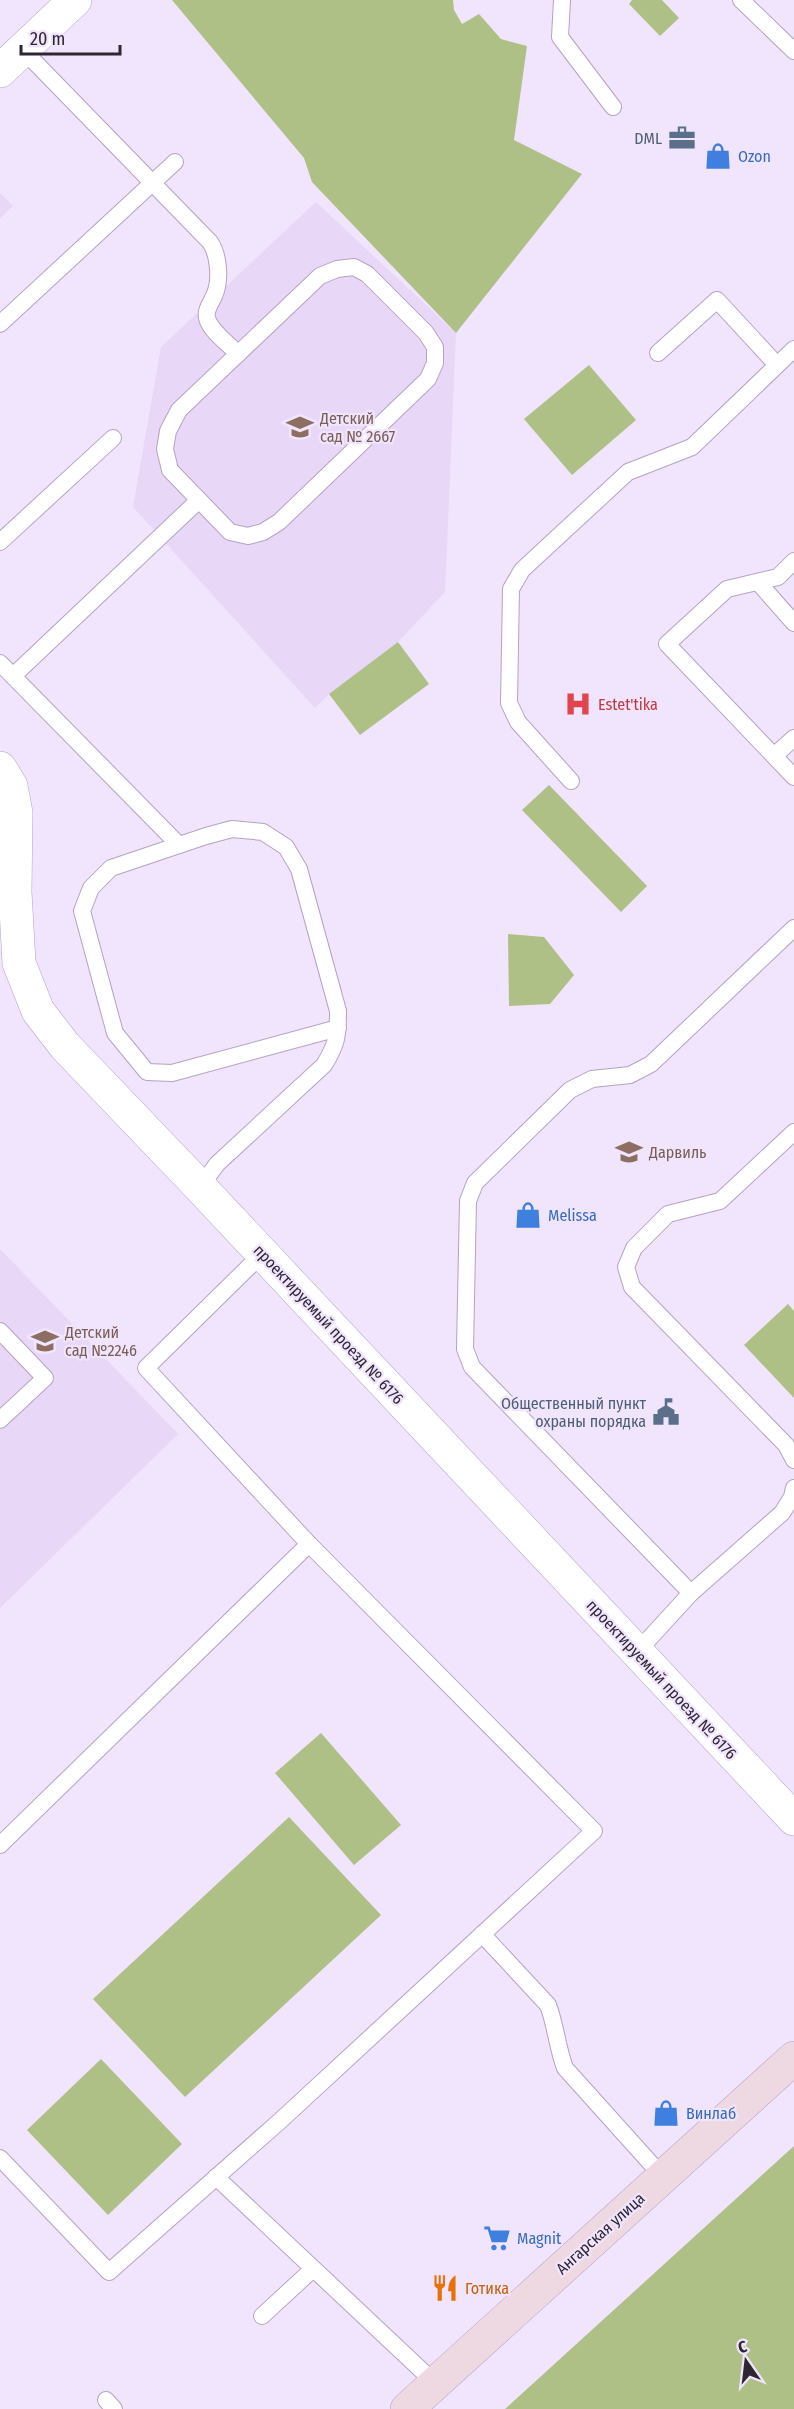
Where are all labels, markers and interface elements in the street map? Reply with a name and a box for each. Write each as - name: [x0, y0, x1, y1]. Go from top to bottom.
- scale bar: [21, 18, 120, 56]
- text: 20 m: [30, 28, 65, 50]
- office icon: DML: [667, 123, 697, 153]
- place label: DML: [634, 129, 662, 148]
- shop icon: Ozon: [703, 141, 733, 171]
- place label: Ozon: [738, 147, 771, 166]
- place label: Детский сад № 2667: [319, 409, 396, 446]
- school or university icon: Детский сад № 2667: [285, 412, 315, 442]
- hospital icon: Estet'tika: [563, 689, 593, 719]
- place label: Estet'tika: [598, 695, 658, 714]
- school or university icon: Дарвиль: [614, 1137, 644, 1167]
- place label: Дарвиль: [648, 1143, 707, 1162]
- shop icon: Melissa: [513, 1200, 543, 1230]
- place label: Melissa: [548, 1206, 597, 1225]
- street label: проектируемый проезд № 6176: [250, 1241, 408, 1408]
- place label: Детский сад №2246: [64, 1323, 137, 1360]
- school or university icon: Детский сад №2246: [30, 1326, 60, 1356]
- place label: Общественный пункт охраны порядка: [501, 1394, 646, 1431]
- public building icon: Общественный пункт охраны порядка: [651, 1397, 681, 1427]
- street label: проектируемый проезд № 6176: [583, 1596, 741, 1763]
- shop icon: Винлаб: [651, 2098, 681, 2128]
- place label: Винлаб: [686, 2104, 736, 2123]
- street label: Ангарская улица: [552, 2189, 649, 2278]
- supermarket icon: Magnit: [482, 2223, 512, 2253]
- place label: Magnit: [517, 2229, 562, 2248]
- restaurant icon: Готика: [430, 2273, 460, 2303]
- place label: Готика: [465, 2279, 509, 2298]
- north arrow: [716, 2331, 776, 2391]
- text: С: [736, 2337, 749, 2357]

